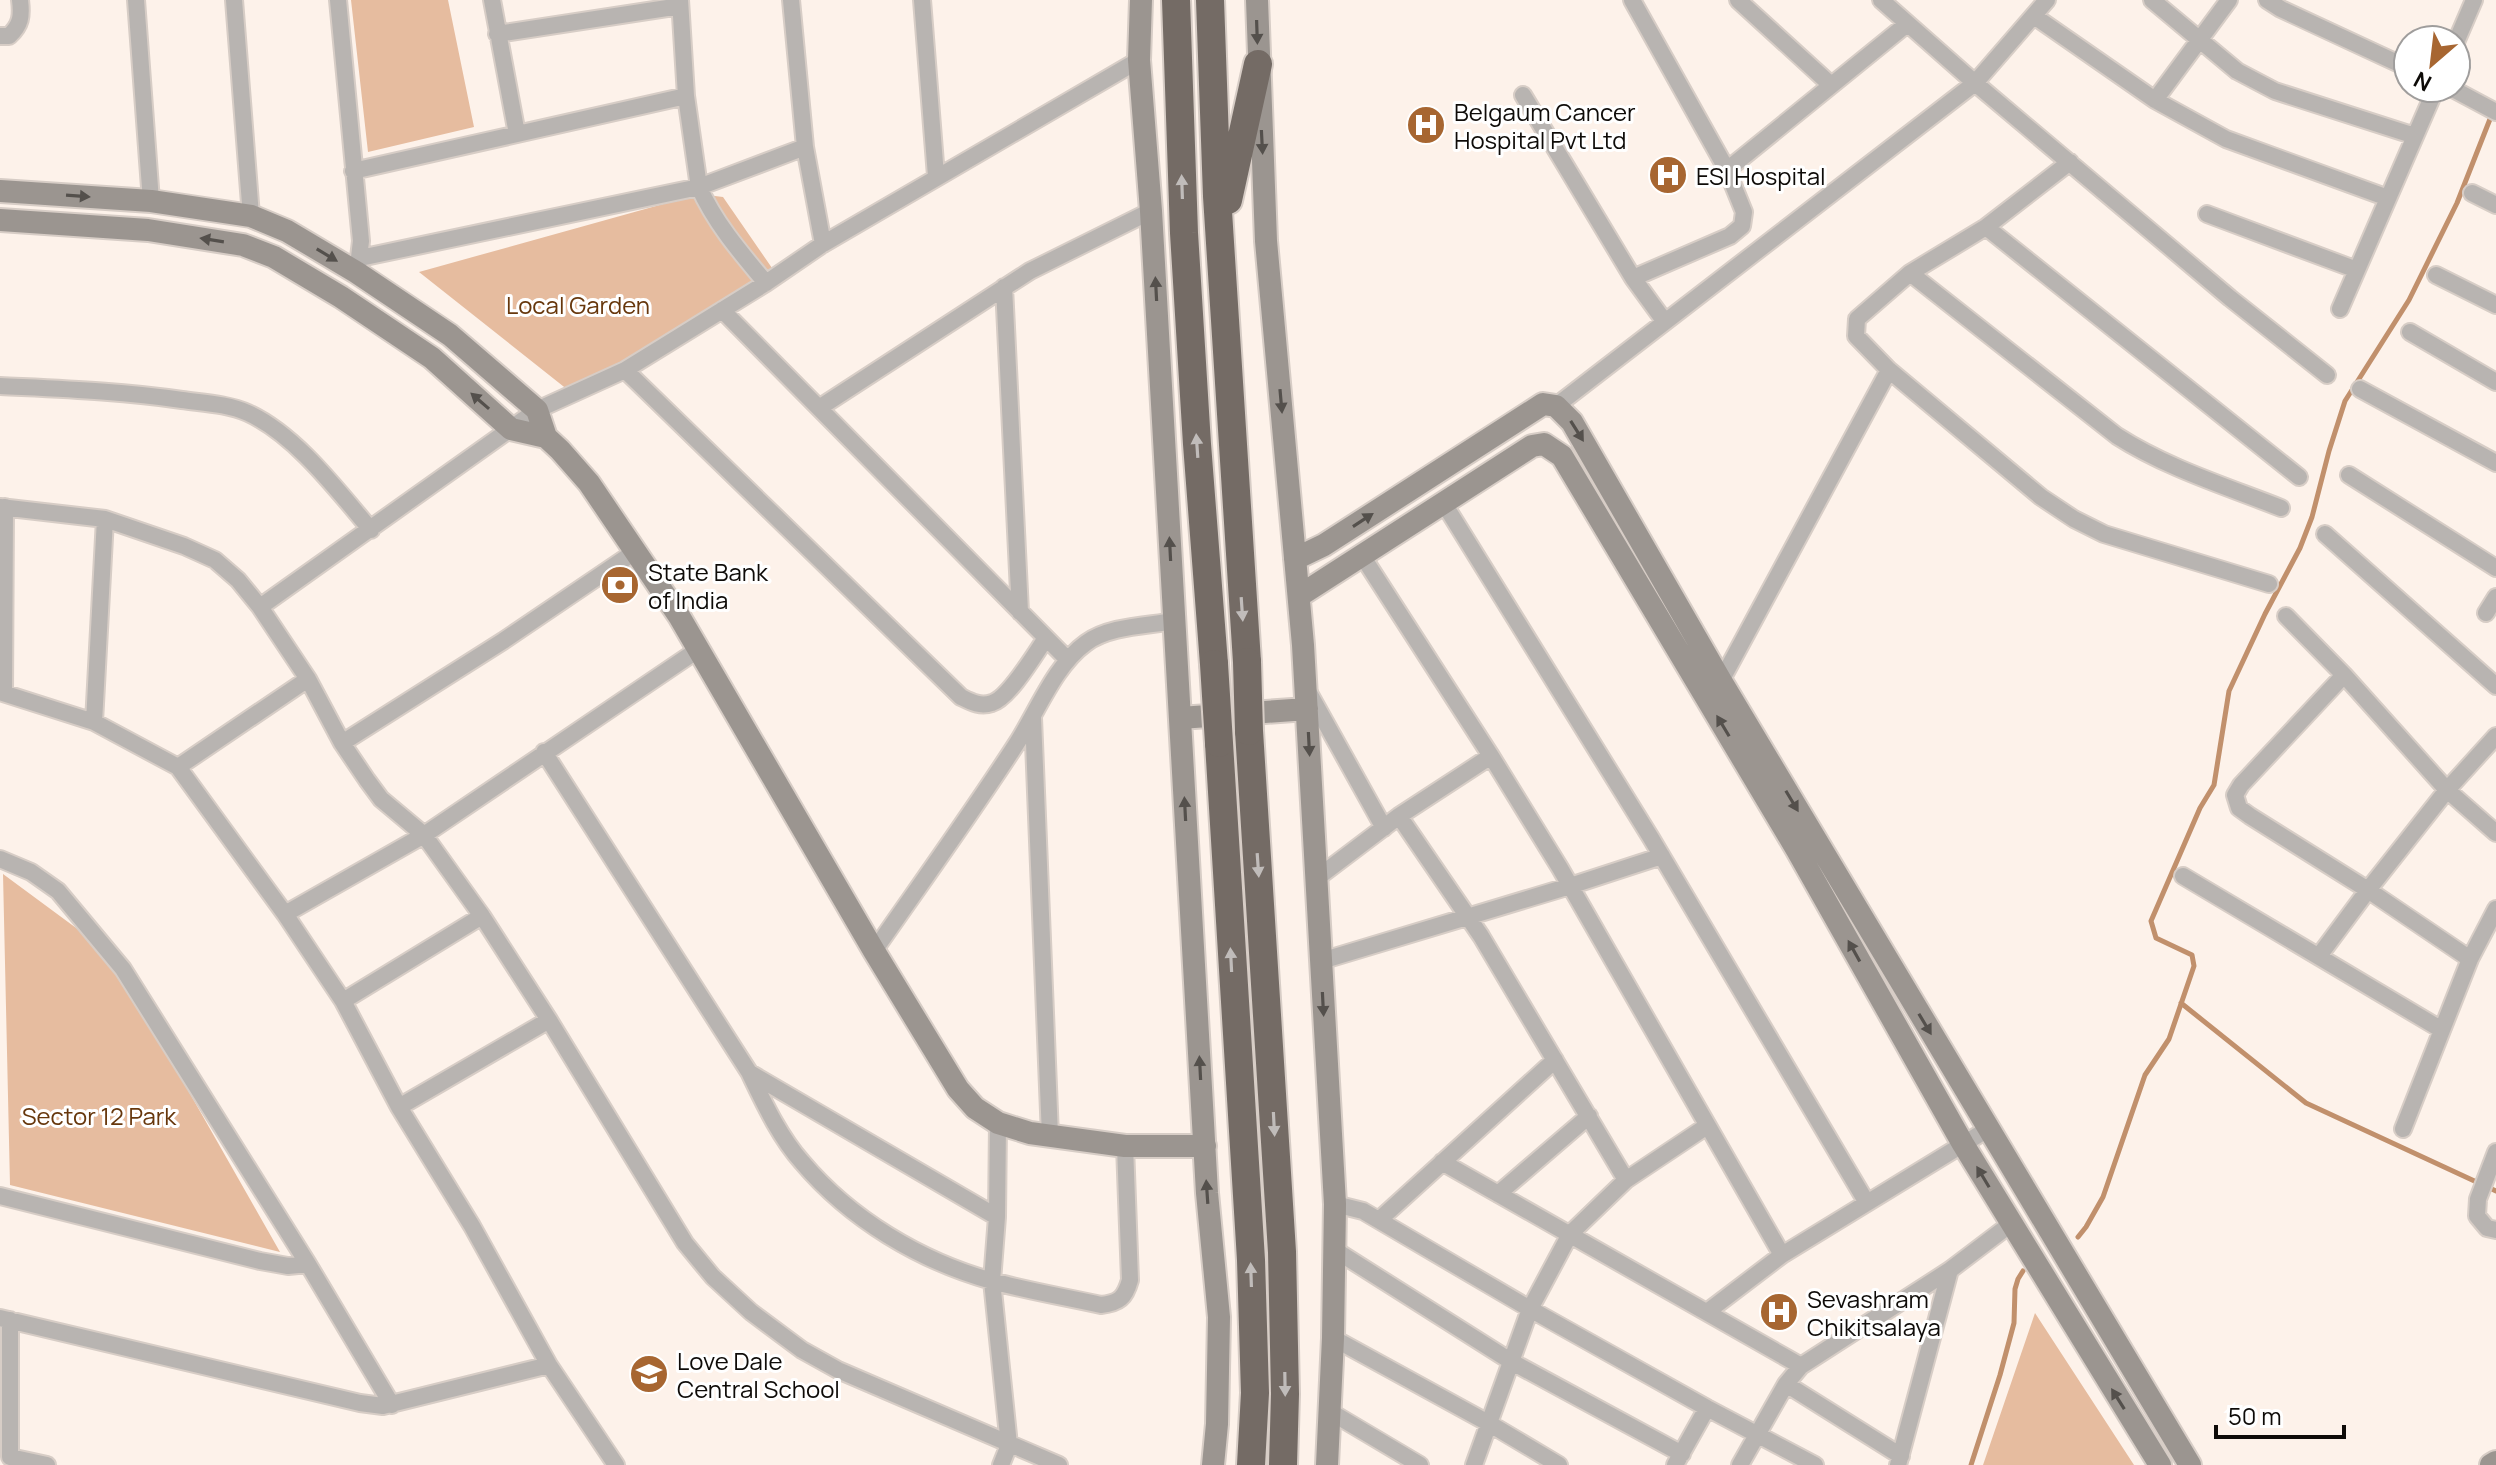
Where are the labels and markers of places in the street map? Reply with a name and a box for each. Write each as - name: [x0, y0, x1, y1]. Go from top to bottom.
- place label: Belgaum Cancer Hospital Pvt Ltd: [1454, 95, 1636, 156]
- hospital icon: Belgaum Cancer Hospital Pvt Ltd: [1405, 104, 1447, 146]
- hospital icon: ESI Hospital: [1647, 154, 1689, 196]
- place label: ESI Hospital: [1696, 159, 1826, 192]
- place label: State Bank of India: [648, 555, 769, 616]
- bank icon: State Bank of India: [599, 564, 641, 606]
- place label: Sevashram Chikitsalaya: [1807, 1282, 1941, 1343]
- hospital icon: Sevashram Chikitsalaya: [1758, 1291, 1800, 1333]
- place label: Love Dale Central School: [677, 1344, 840, 1405]
- school or university icon: Love Dale Central School: [628, 1353, 670, 1395]

